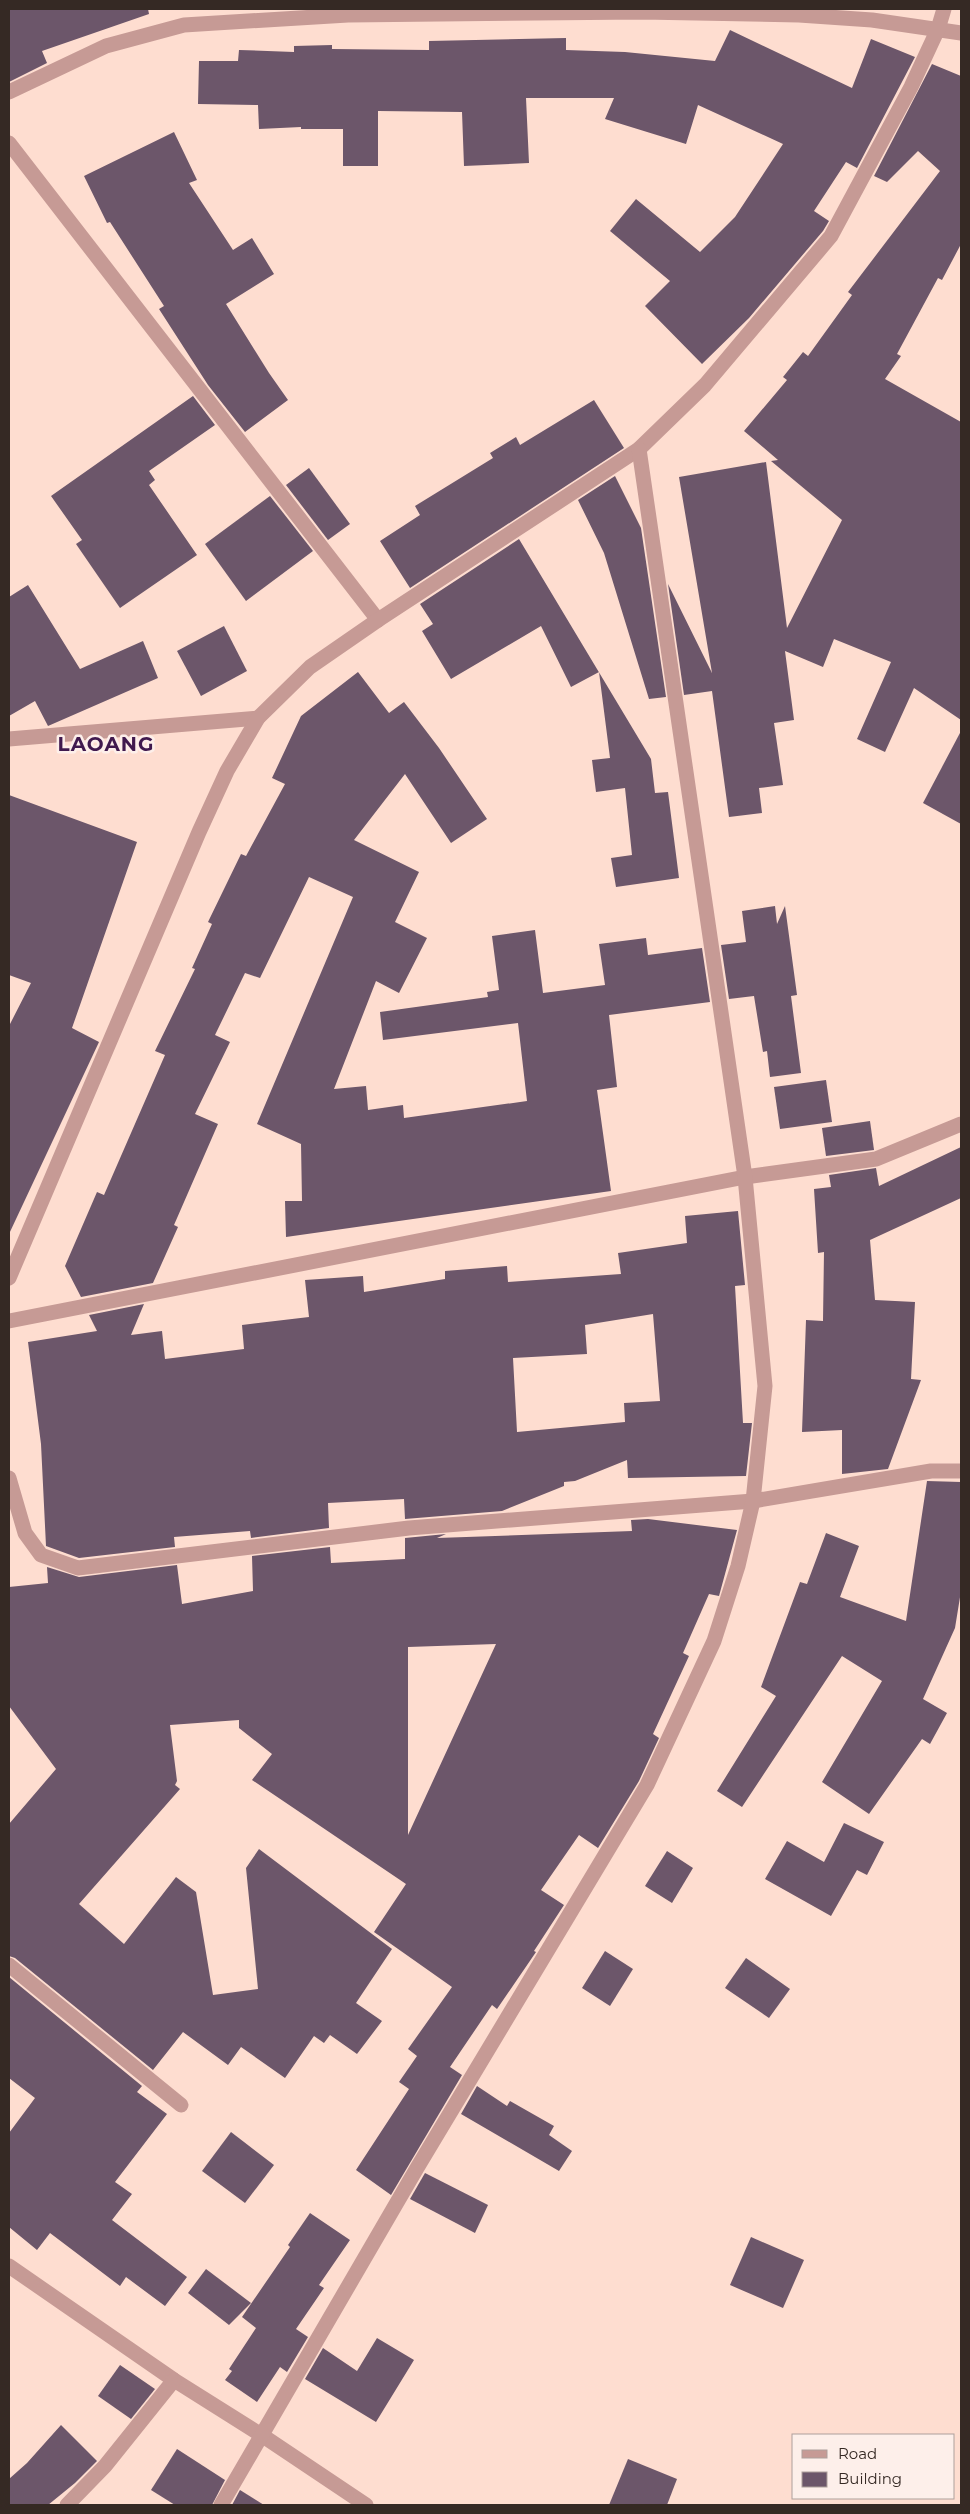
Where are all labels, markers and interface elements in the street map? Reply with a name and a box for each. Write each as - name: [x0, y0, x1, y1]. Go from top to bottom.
- district label: LAOANG: [58, 732, 154, 756]
- legend: [792, 2434, 955, 2499]
- text: Road: [838, 2444, 877, 2463]
- text: Building: [838, 2469, 902, 2488]

